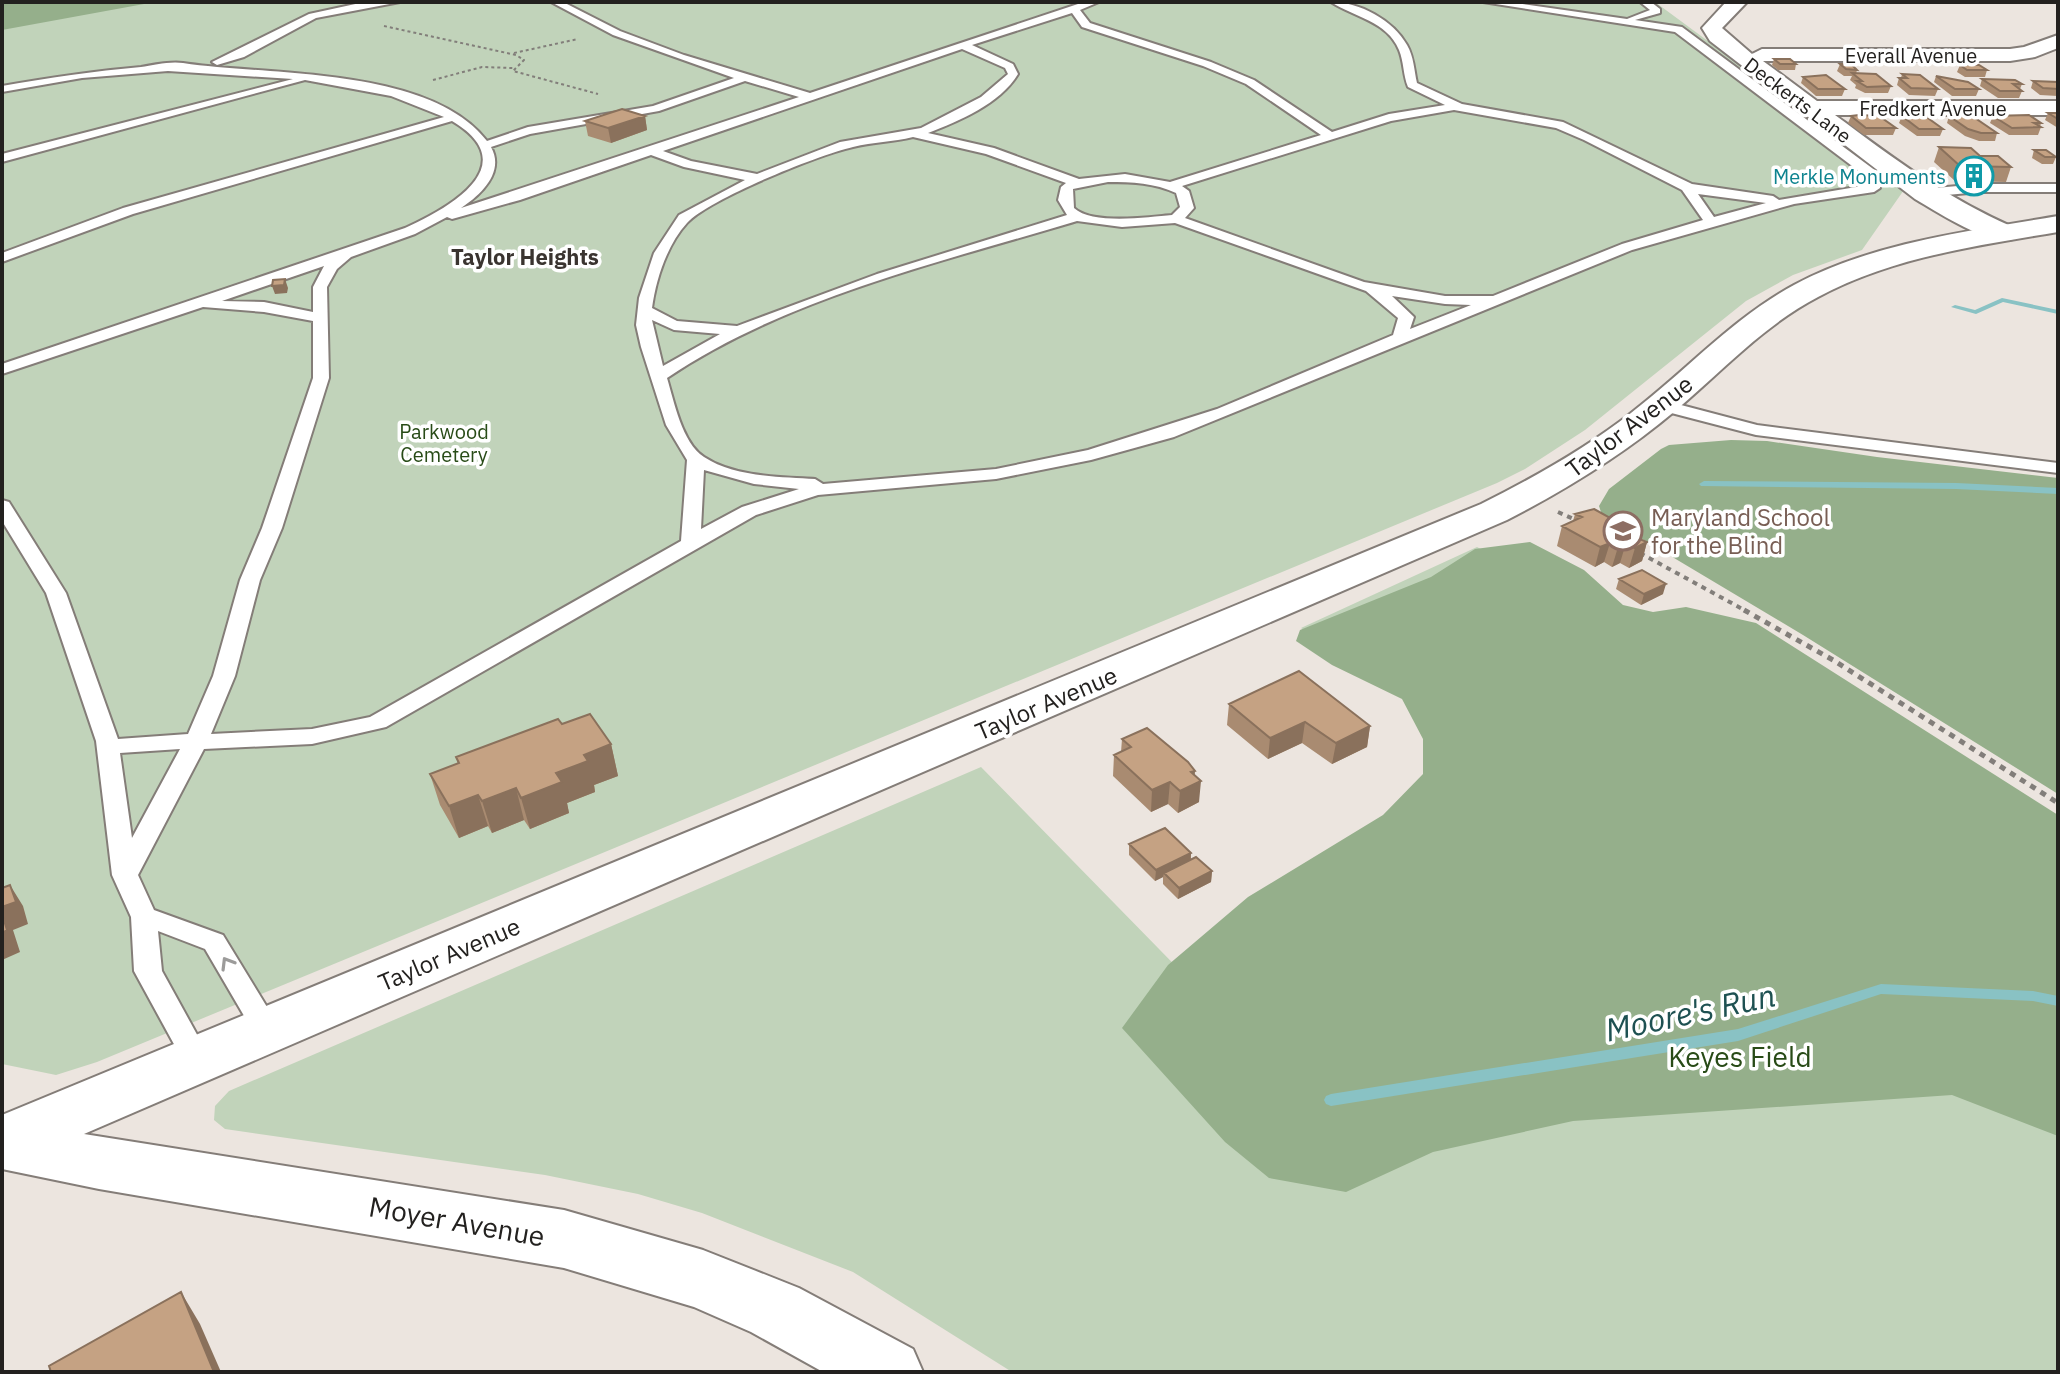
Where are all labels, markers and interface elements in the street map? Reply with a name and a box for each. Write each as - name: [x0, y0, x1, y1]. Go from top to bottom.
- street label: Everall Avenue: [1845, 42, 1977, 69]
- street label: Deckerts Lane: [1739, 51, 1857, 149]
- street label: Fredkert Avenue: [1859, 95, 2007, 122]
- building icon: Merkle Monuments: [1953, 155, 1995, 197]
- place label: Merkle Monuments: [1773, 163, 1946, 190]
- district label: Taylor Heights: [451, 242, 599, 271]
- street label: Taylor Avenue: [1559, 368, 1699, 484]
- park label: Parkwood Cemetery: [399, 418, 489, 468]
- place label: Maryland School for the Blind: [1651, 501, 1830, 561]
- school or university icon: Maryland School for the Blind: [1602, 510, 1644, 552]
- street label: Taylor Avenue: [970, 659, 1122, 747]
- street label: Taylor Avenue: [373, 910, 525, 998]
- one-way arrow: [221, 957, 237, 972]
- water label: Moore's Run: [1601, 973, 1779, 1051]
- park label: Keyes Field: [1668, 1038, 1812, 1075]
- street label: Moyer Avenue: [366, 1187, 548, 1255]

